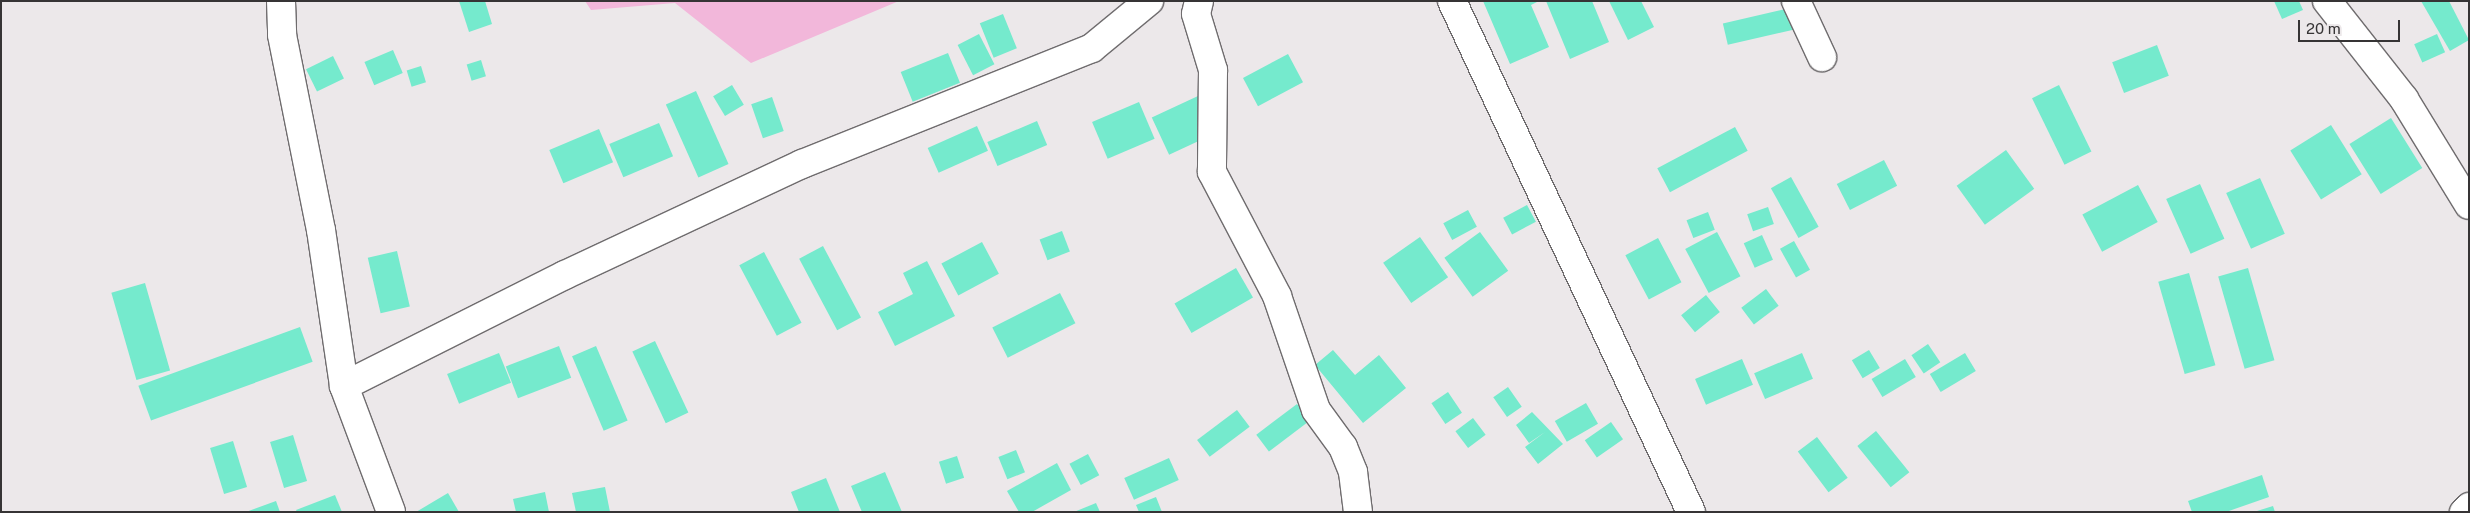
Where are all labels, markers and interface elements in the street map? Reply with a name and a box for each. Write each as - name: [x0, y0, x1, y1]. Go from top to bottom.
- scale bar: [2300, 10, 2402, 42]
- text: 20 m: [2306, 20, 2341, 37]

